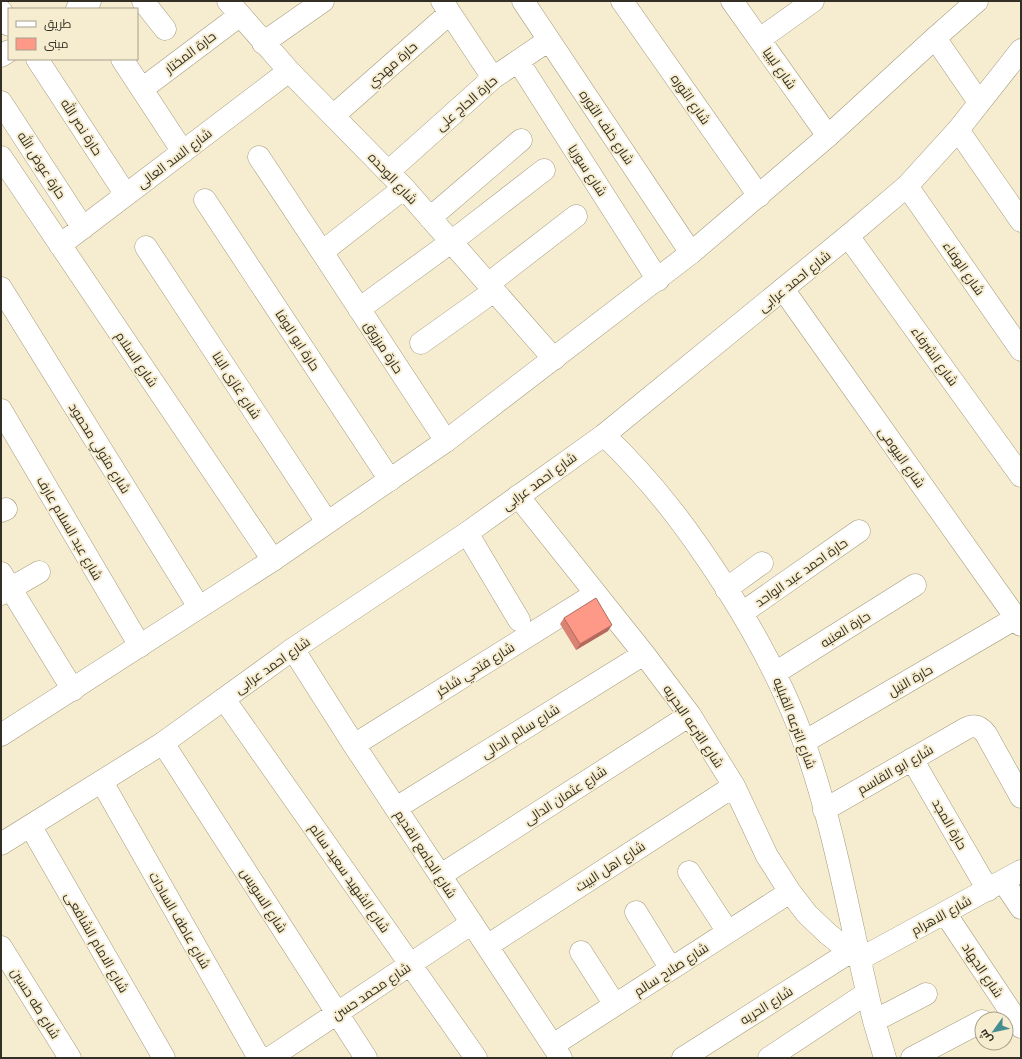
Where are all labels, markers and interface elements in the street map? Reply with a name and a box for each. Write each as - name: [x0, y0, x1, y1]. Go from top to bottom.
- legend: [8, 8, 138, 60]
- text: طريق: [44, 15, 72, 32]
- street label: حارة المختار: [160, 27, 219, 78]
- text: مبنى: [44, 35, 69, 52]
- street label: حارة مهدي: [363, 37, 422, 92]
- street label: شارع ليبيا: [759, 43, 801, 93]
- street label: شارع الثوره: [667, 70, 715, 128]
- street label: حارة الحاج على: [431, 71, 501, 135]
- street label: شارع خلف الثوره: [575, 86, 639, 168]
- street label: حارة نصر الله: [57, 95, 107, 159]
- street label: شارع السد العالى: [133, 124, 215, 192]
- street label: حارة عوض الله: [14, 128, 70, 202]
- street label: شارع سوريا: [564, 141, 612, 199]
- street label: شارع الوحده: [364, 148, 422, 208]
- street label: شارع الوفاء: [939, 237, 989, 299]
- street label: شارع احمد عرابى: [754, 246, 834, 316]
- street label: حارة ابو الوفا: [271, 306, 325, 374]
- street label: حارة مرزوق: [360, 317, 408, 377]
- street label: شارع الشرفاء: [907, 323, 963, 389]
- street label: شارع السلام: [111, 328, 162, 391]
- street label: شارع غازى البنا: [208, 348, 266, 422]
- street label: شارع متولي محمود: [63, 399, 135, 498]
- street label: شارع البيومى: [874, 423, 930, 491]
- street label: شارع احمد عرابى: [498, 448, 580, 514]
- street label: شارع عبد السلام عارف: [32, 473, 107, 584]
- street label: حارة احمد عبد الواحد: [751, 533, 851, 611]
- street label: حارة العنبه: [817, 607, 873, 651]
- street label: شارع احمد عرابى: [231, 632, 313, 698]
- street label: شارع فتحي شاكر: [431, 638, 519, 703]
- street label: حارة النيل: [884, 660, 936, 700]
- street label: شارع الترعه القبليه: [769, 675, 821, 771]
- street label: شارع الترعه البحريه: [660, 681, 728, 771]
- street label: شارع سالم الدالى: [477, 700, 563, 763]
- street label: شارع ابو القاسم: [854, 740, 937, 799]
- street label: شارع عثمان الدالى: [520, 761, 610, 829]
- street label: حارة المجد: [928, 795, 972, 853]
- street label: شارع الجامع القديم: [390, 806, 461, 902]
- street label: شارع الشهيد سعيد سالم: [305, 820, 394, 937]
- street label: شارع اهل البيت: [571, 837, 649, 895]
- street label: شارع السويس: [236, 864, 292, 936]
- street label: شارع عاطف السادات: [145, 868, 215, 972]
- street label: شارع الامام الشافعى: [60, 888, 133, 996]
- street label: شارع الاهرام: [908, 891, 975, 940]
- street label: شارع صلاح سالم: [630, 938, 712, 1001]
- street label: شارع الجهاد: [958, 939, 1008, 1001]
- street label: شارع محمد حسن: [328, 958, 414, 1024]
- street label: شارع طه حسين: [7, 964, 65, 1042]
- street label: شارع الحريه: [736, 982, 796, 1028]
- north arrow: [974, 1011, 1014, 1051]
- text: ش: [975, 1027, 995, 1047]

